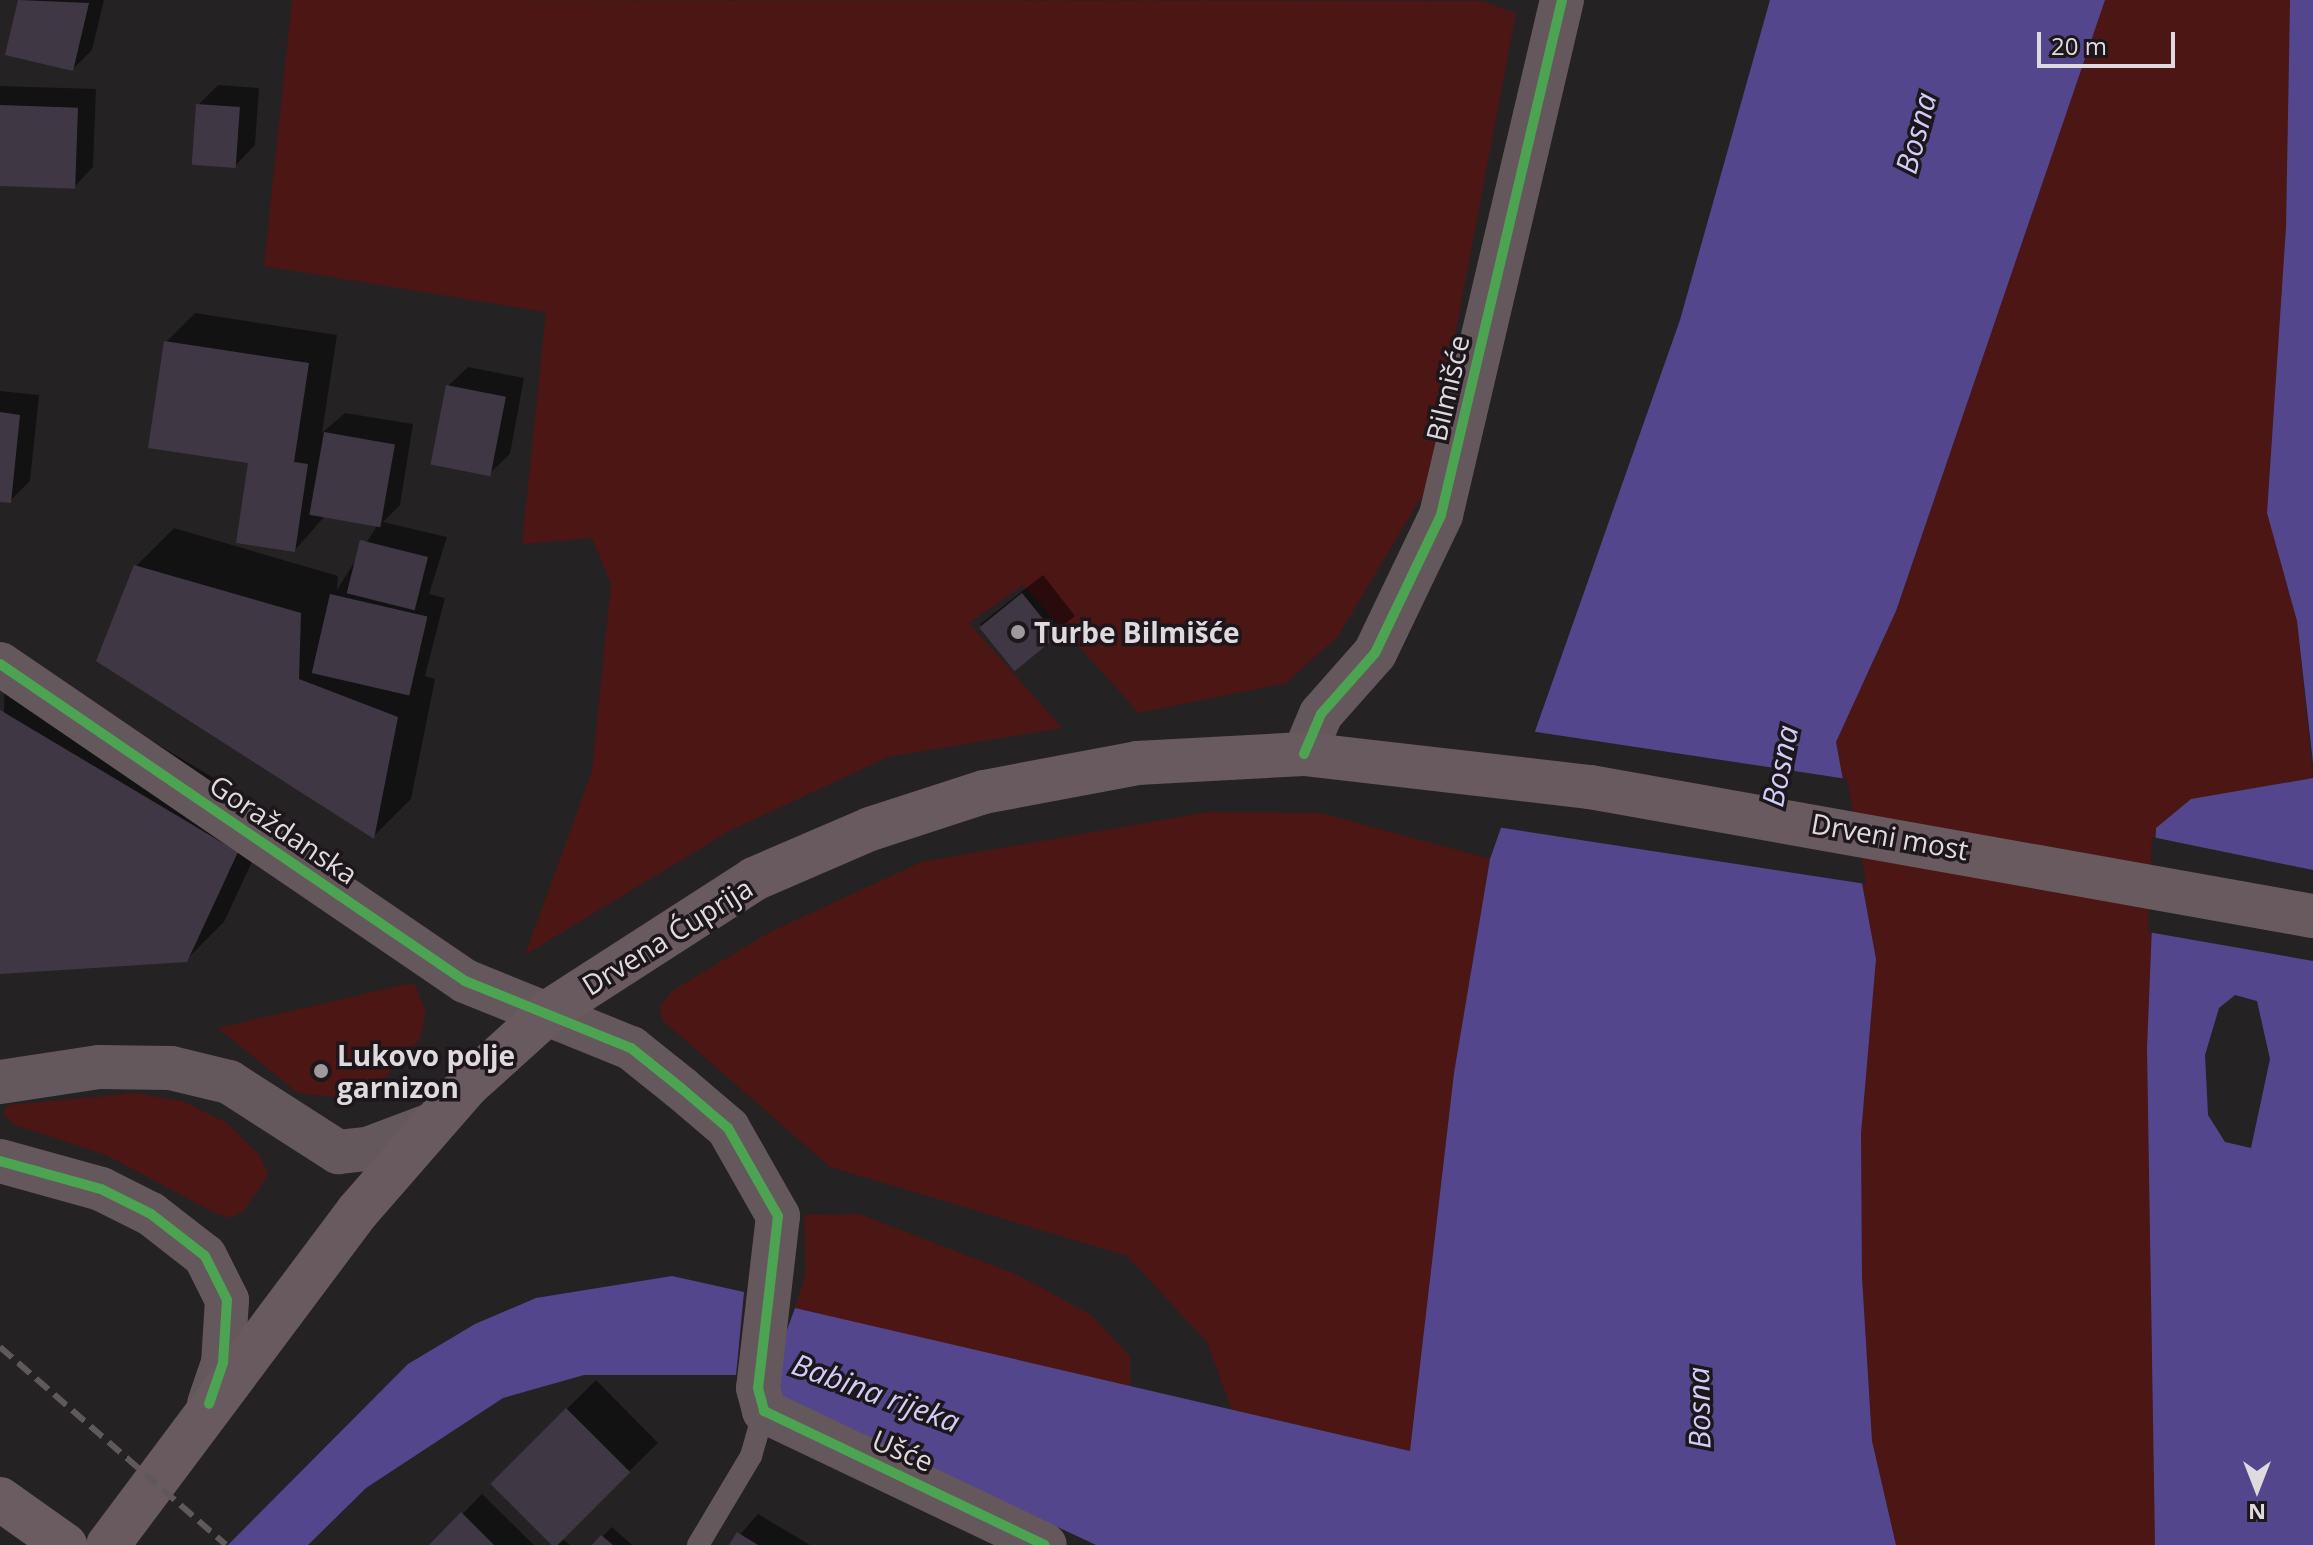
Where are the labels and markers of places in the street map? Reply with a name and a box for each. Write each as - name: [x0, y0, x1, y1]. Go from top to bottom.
- place label: Turbe Bilmišće: [1034, 615, 1240, 649]
- marker: Turbe Bilmišće: [1009, 623, 1027, 641]
- place label: Lukovo polje garnizon: [337, 1038, 515, 1104]
- marker: Lukovo polje garnizon: [312, 1062, 330, 1080]

